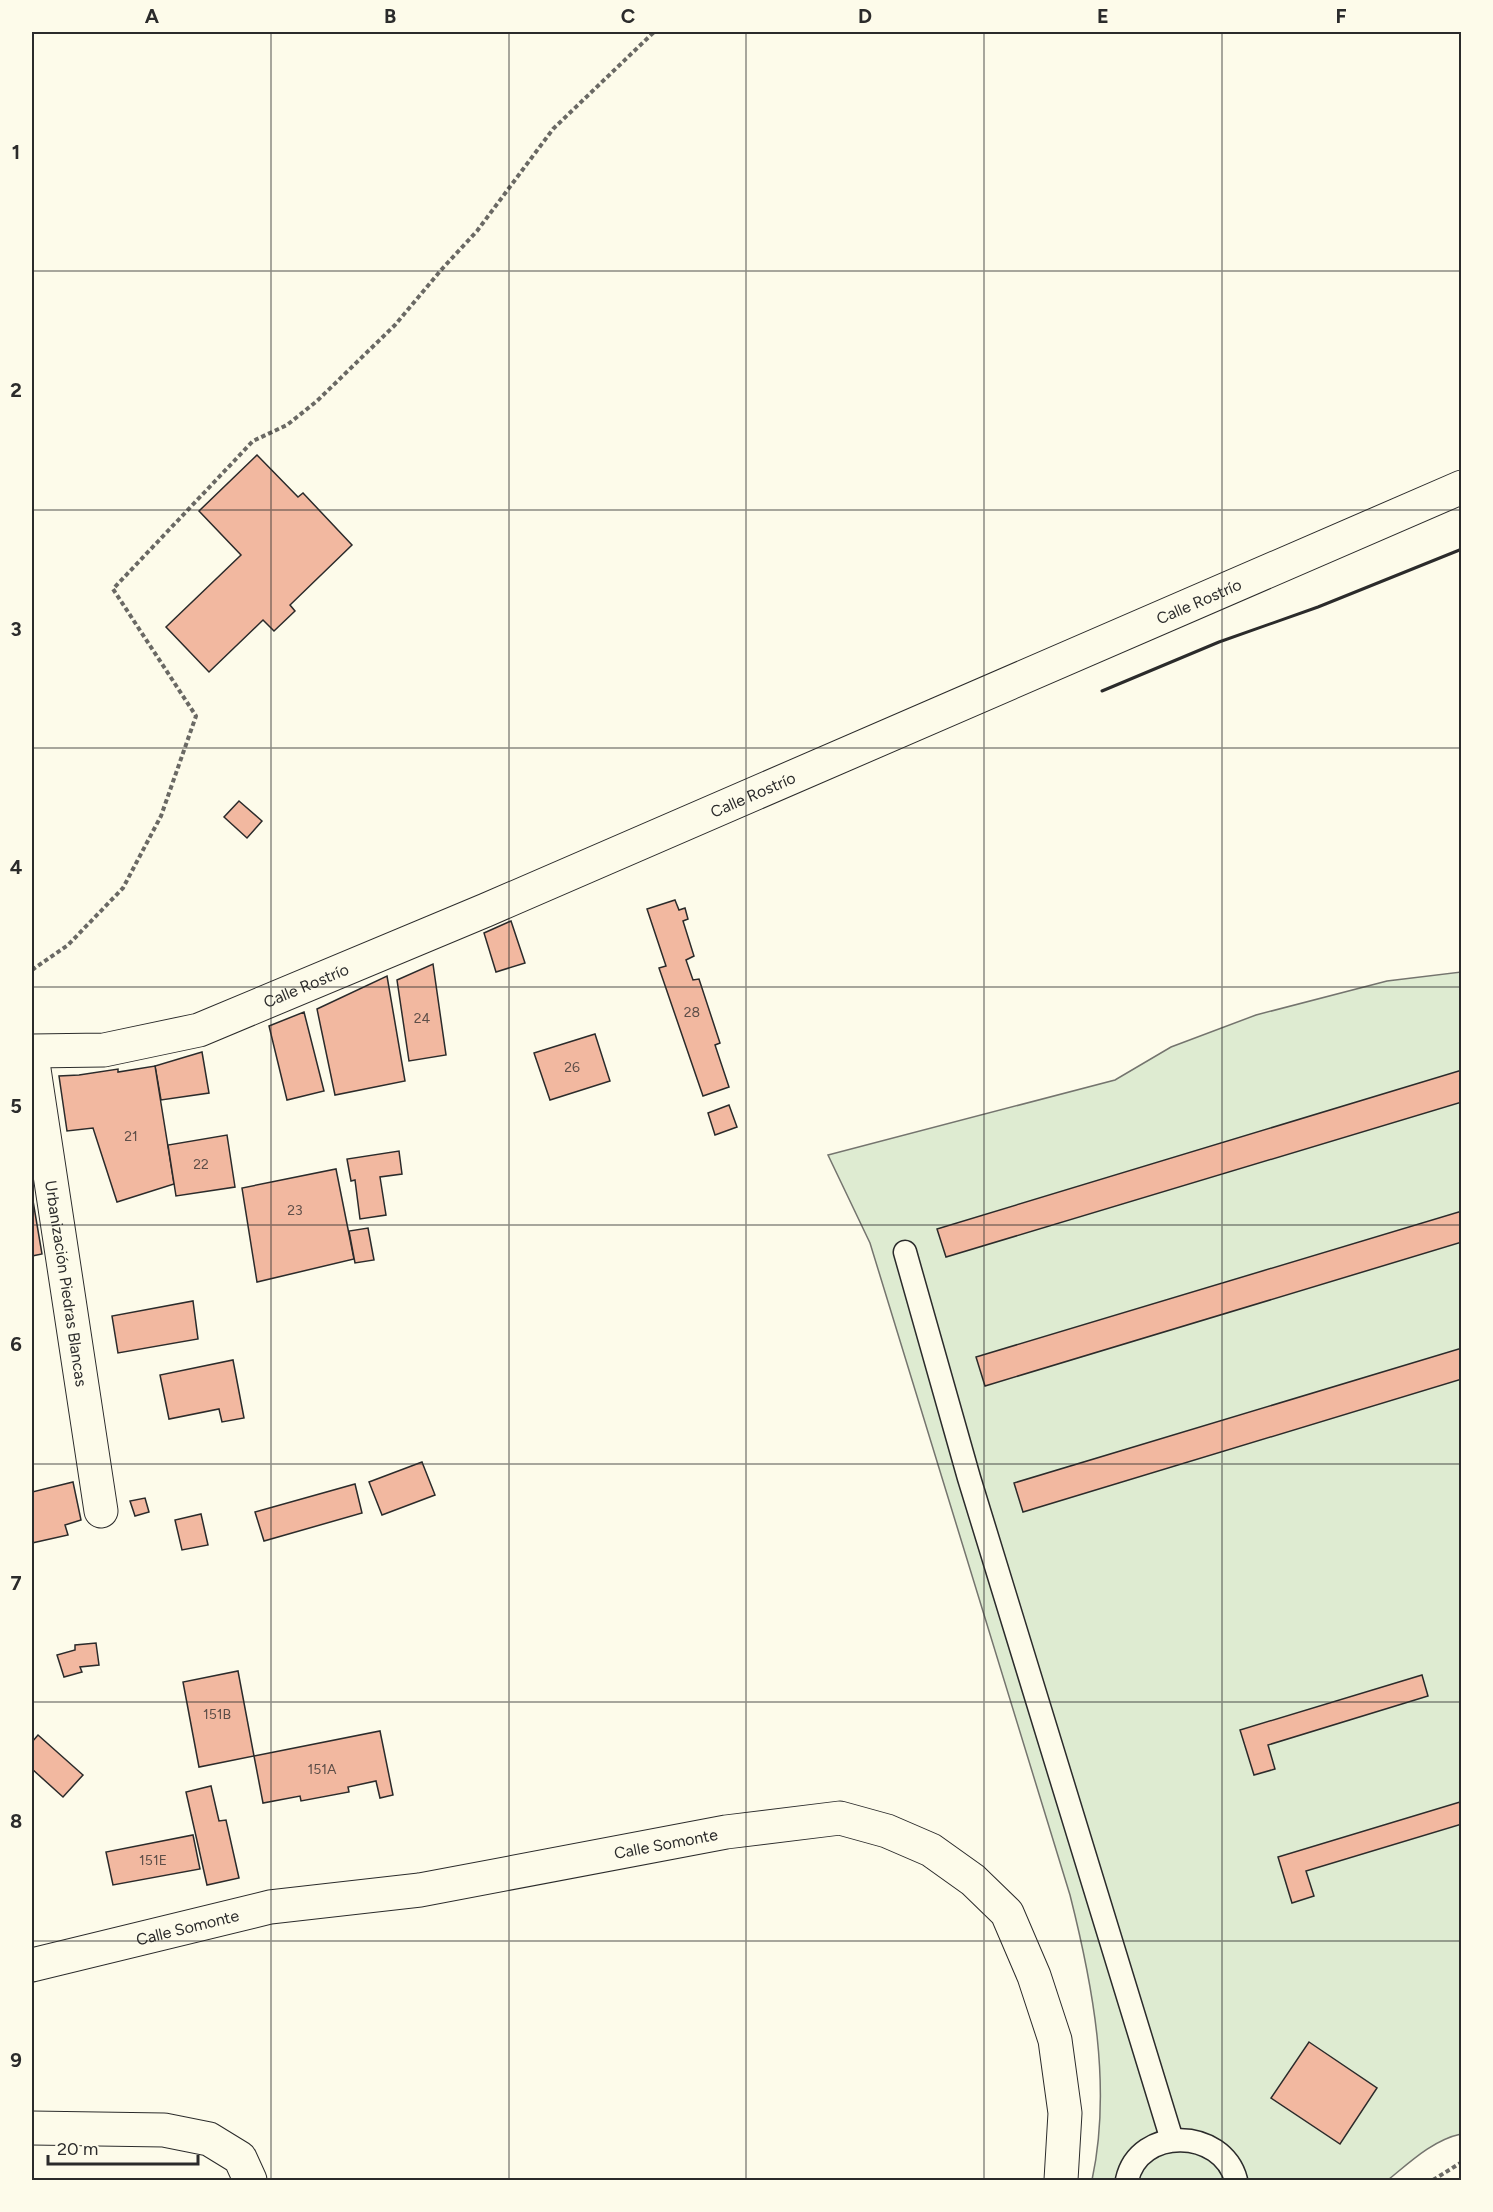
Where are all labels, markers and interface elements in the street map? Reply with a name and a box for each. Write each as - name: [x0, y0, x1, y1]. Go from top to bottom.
- text: A: [145, 4, 160, 28]
- text: B: [384, 4, 396, 28]
- text: C: [621, 4, 635, 28]
- text: D: [858, 4, 872, 28]
- text: E: [1097, 4, 1109, 28]
- text: F: [1335, 4, 1347, 28]
- text: 1: [12, 140, 20, 164]
- text: 2: [10, 378, 22, 402]
- street label: Calle Rostrío: [1154, 575, 1244, 628]
- text: 3: [10, 617, 22, 641]
- street label: Calle Rostrío: [708, 768, 798, 822]
- text: 4: [10, 855, 23, 879]
- street label: Calle Rostrío: [261, 959, 352, 1012]
- house number: 28: [684, 1004, 700, 1021]
- house number: 24: [414, 1010, 431, 1027]
- house number: 26: [564, 1059, 580, 1076]
- text: 5: [10, 1094, 22, 1118]
- house number: 21: [124, 1128, 138, 1145]
- house number: 22: [193, 1156, 209, 1173]
- street label: Urbanización Piedras Blancas: [41, 1179, 91, 1388]
- house number: 23: [287, 1202, 303, 1219]
- text: 6: [10, 1332, 22, 1356]
- text: 7: [10, 1571, 22, 1595]
- house number: 151B: [203, 1706, 231, 1723]
- house number: 151A: [307, 1761, 337, 1778]
- text: 8: [10, 1809, 22, 1833]
- street label: Calle Somonte: [612, 1825, 719, 1863]
- house number: 151E: [139, 1852, 167, 1869]
- street label: Calle Somonte: [134, 1906, 241, 1949]
- text: 9: [10, 2048, 22, 2072]
- scale bar: [48, 2128, 198, 2166]
- text: 20 m: [57, 2138, 98, 2160]

